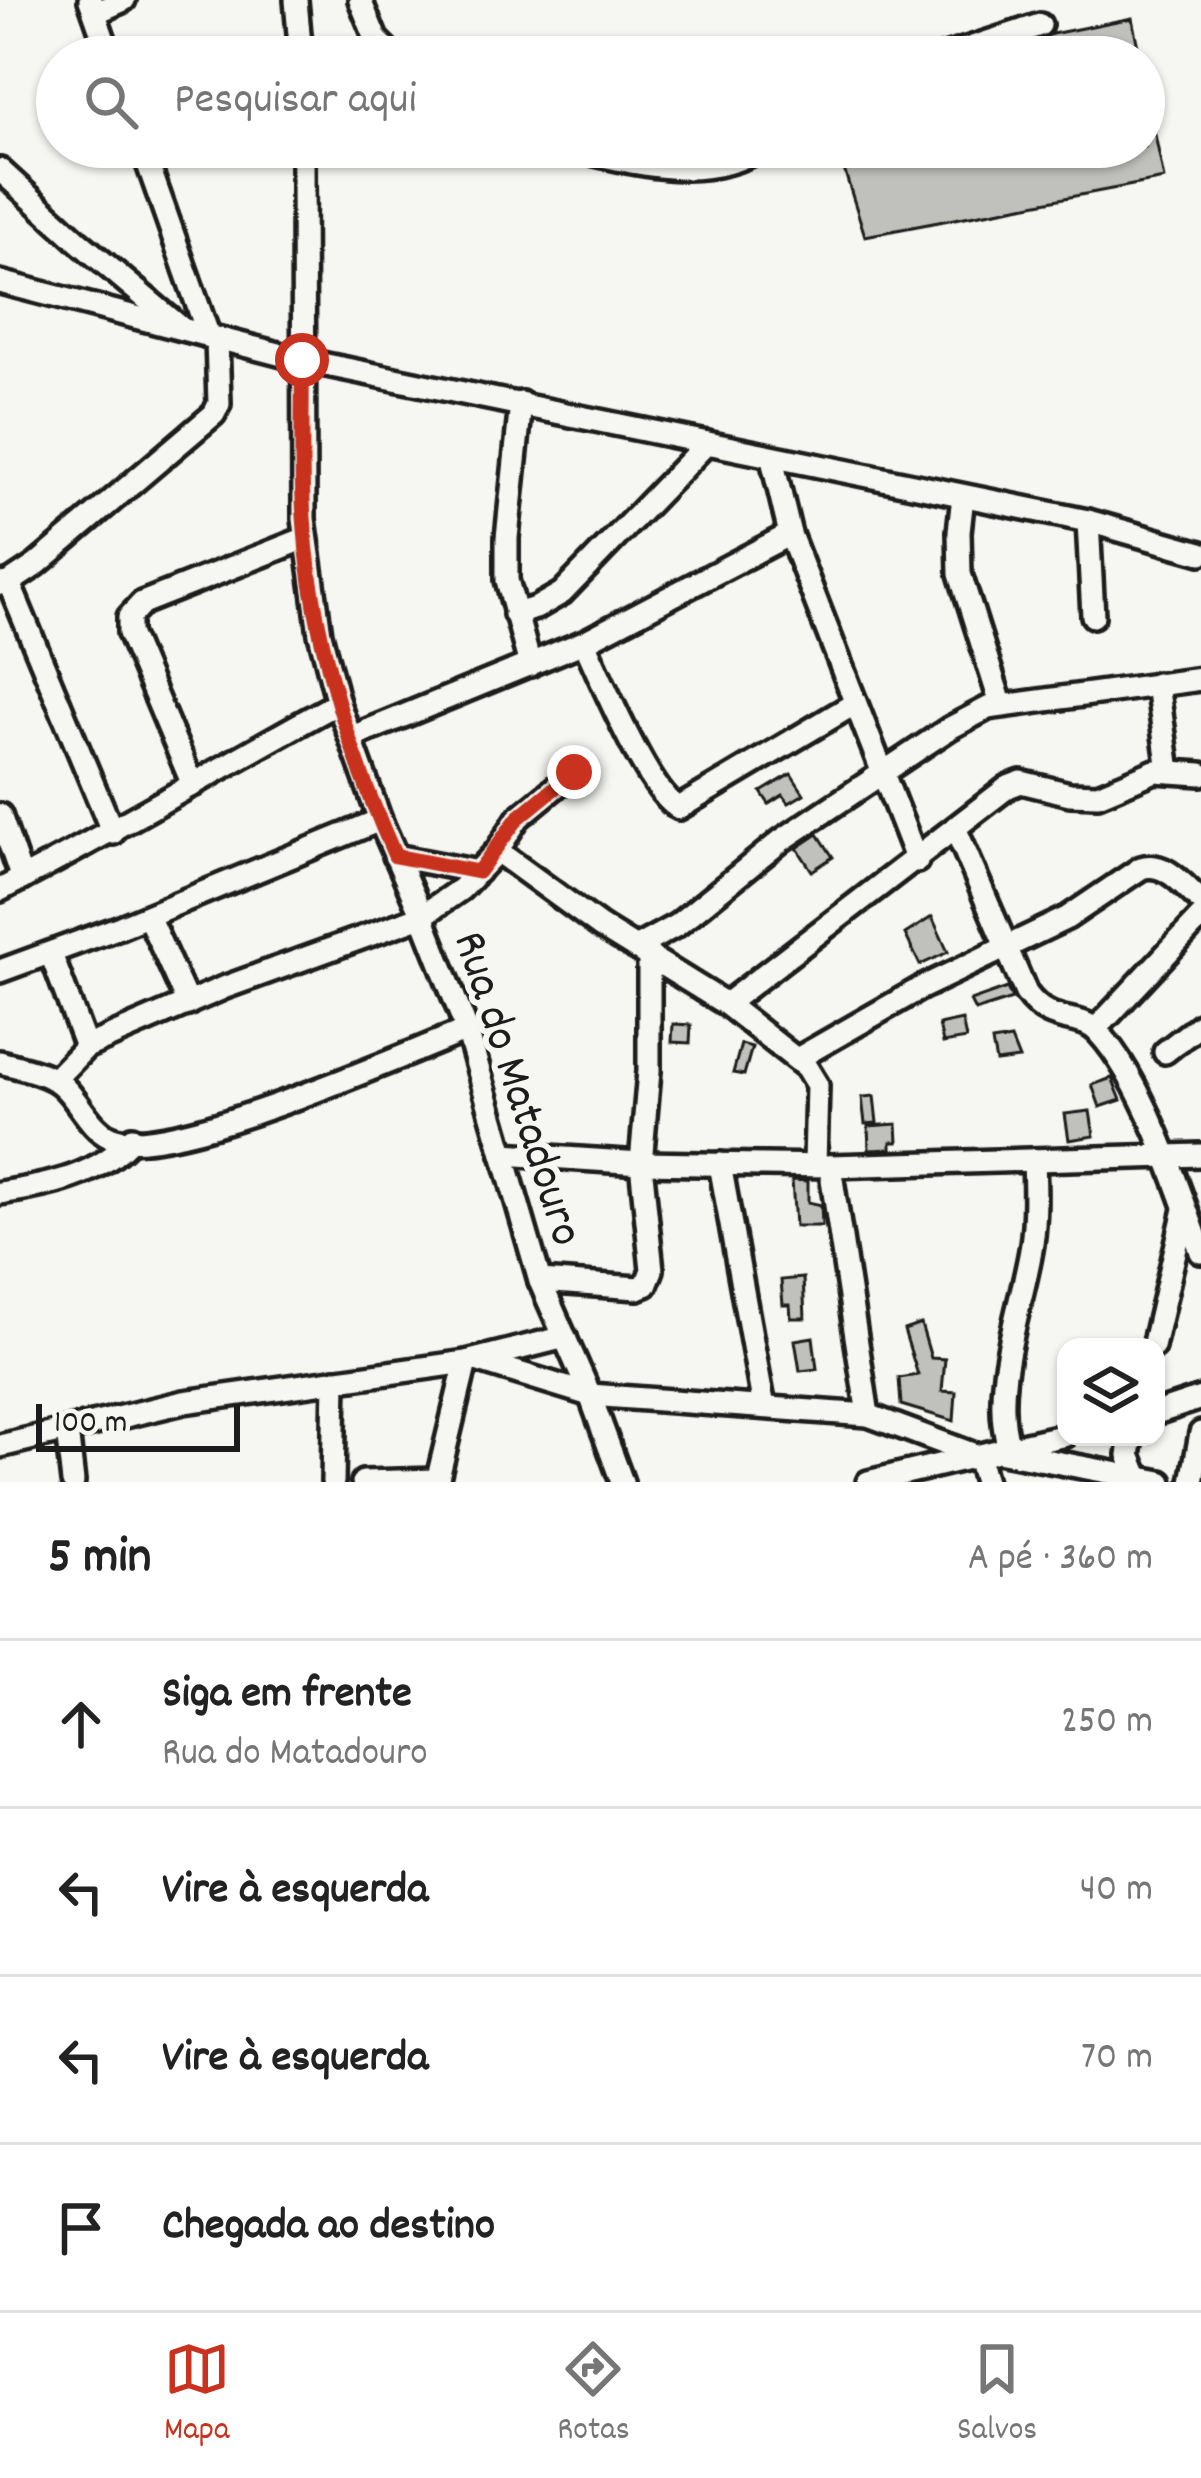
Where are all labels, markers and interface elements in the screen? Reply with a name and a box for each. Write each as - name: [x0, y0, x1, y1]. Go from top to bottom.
- search box: [36, 36, 1165, 168]
- icon: search: [78, 69, 144, 135]
- text: Pesquisar aqui: [174, 70, 417, 134]
- route start: [275, 333, 329, 387]
- route end: [547, 745, 601, 799]
- street label: Rua do Matadouro: [432, 923, 598, 1255]
- map controls: [1057, 1338, 1165, 1446]
- button: layers: [1057, 1338, 1165, 1446]
- scale bar: [36, 1398, 240, 1451]
- text: 100 m: [54, 1401, 127, 1448]
- text: 5 min: [48, 1524, 151, 1596]
- text: A pé · 360 m: [968, 1533, 1153, 1588]
- text: Siga em frente: [162, 1664, 412, 1728]
- icon: ahead: [48, 1691, 114, 1757]
- text: 250 m: [1061, 1696, 1153, 1751]
- text: Rua do Matadouro: [162, 1728, 428, 1783]
- icon: left: [48, 1859, 114, 1925]
- text: Vire à esquerda: [162, 1860, 428, 1924]
- text: 40 m: [1080, 1864, 1153, 1919]
- icon: left: [48, 2027, 114, 2093]
- text: Vire à esquerda: [162, 2028, 428, 2092]
- text: 70 m: [1081, 2032, 1153, 2087]
- icon: arrive: [48, 2195, 114, 2261]
- text: Chegada ao destino: [162, 2196, 495, 2260]
- tab: Mapa: [164, 2336, 230, 2455]
- tab: Rotas: [557, 2336, 630, 2455]
- tab: Salvos: [957, 2336, 1037, 2455]

